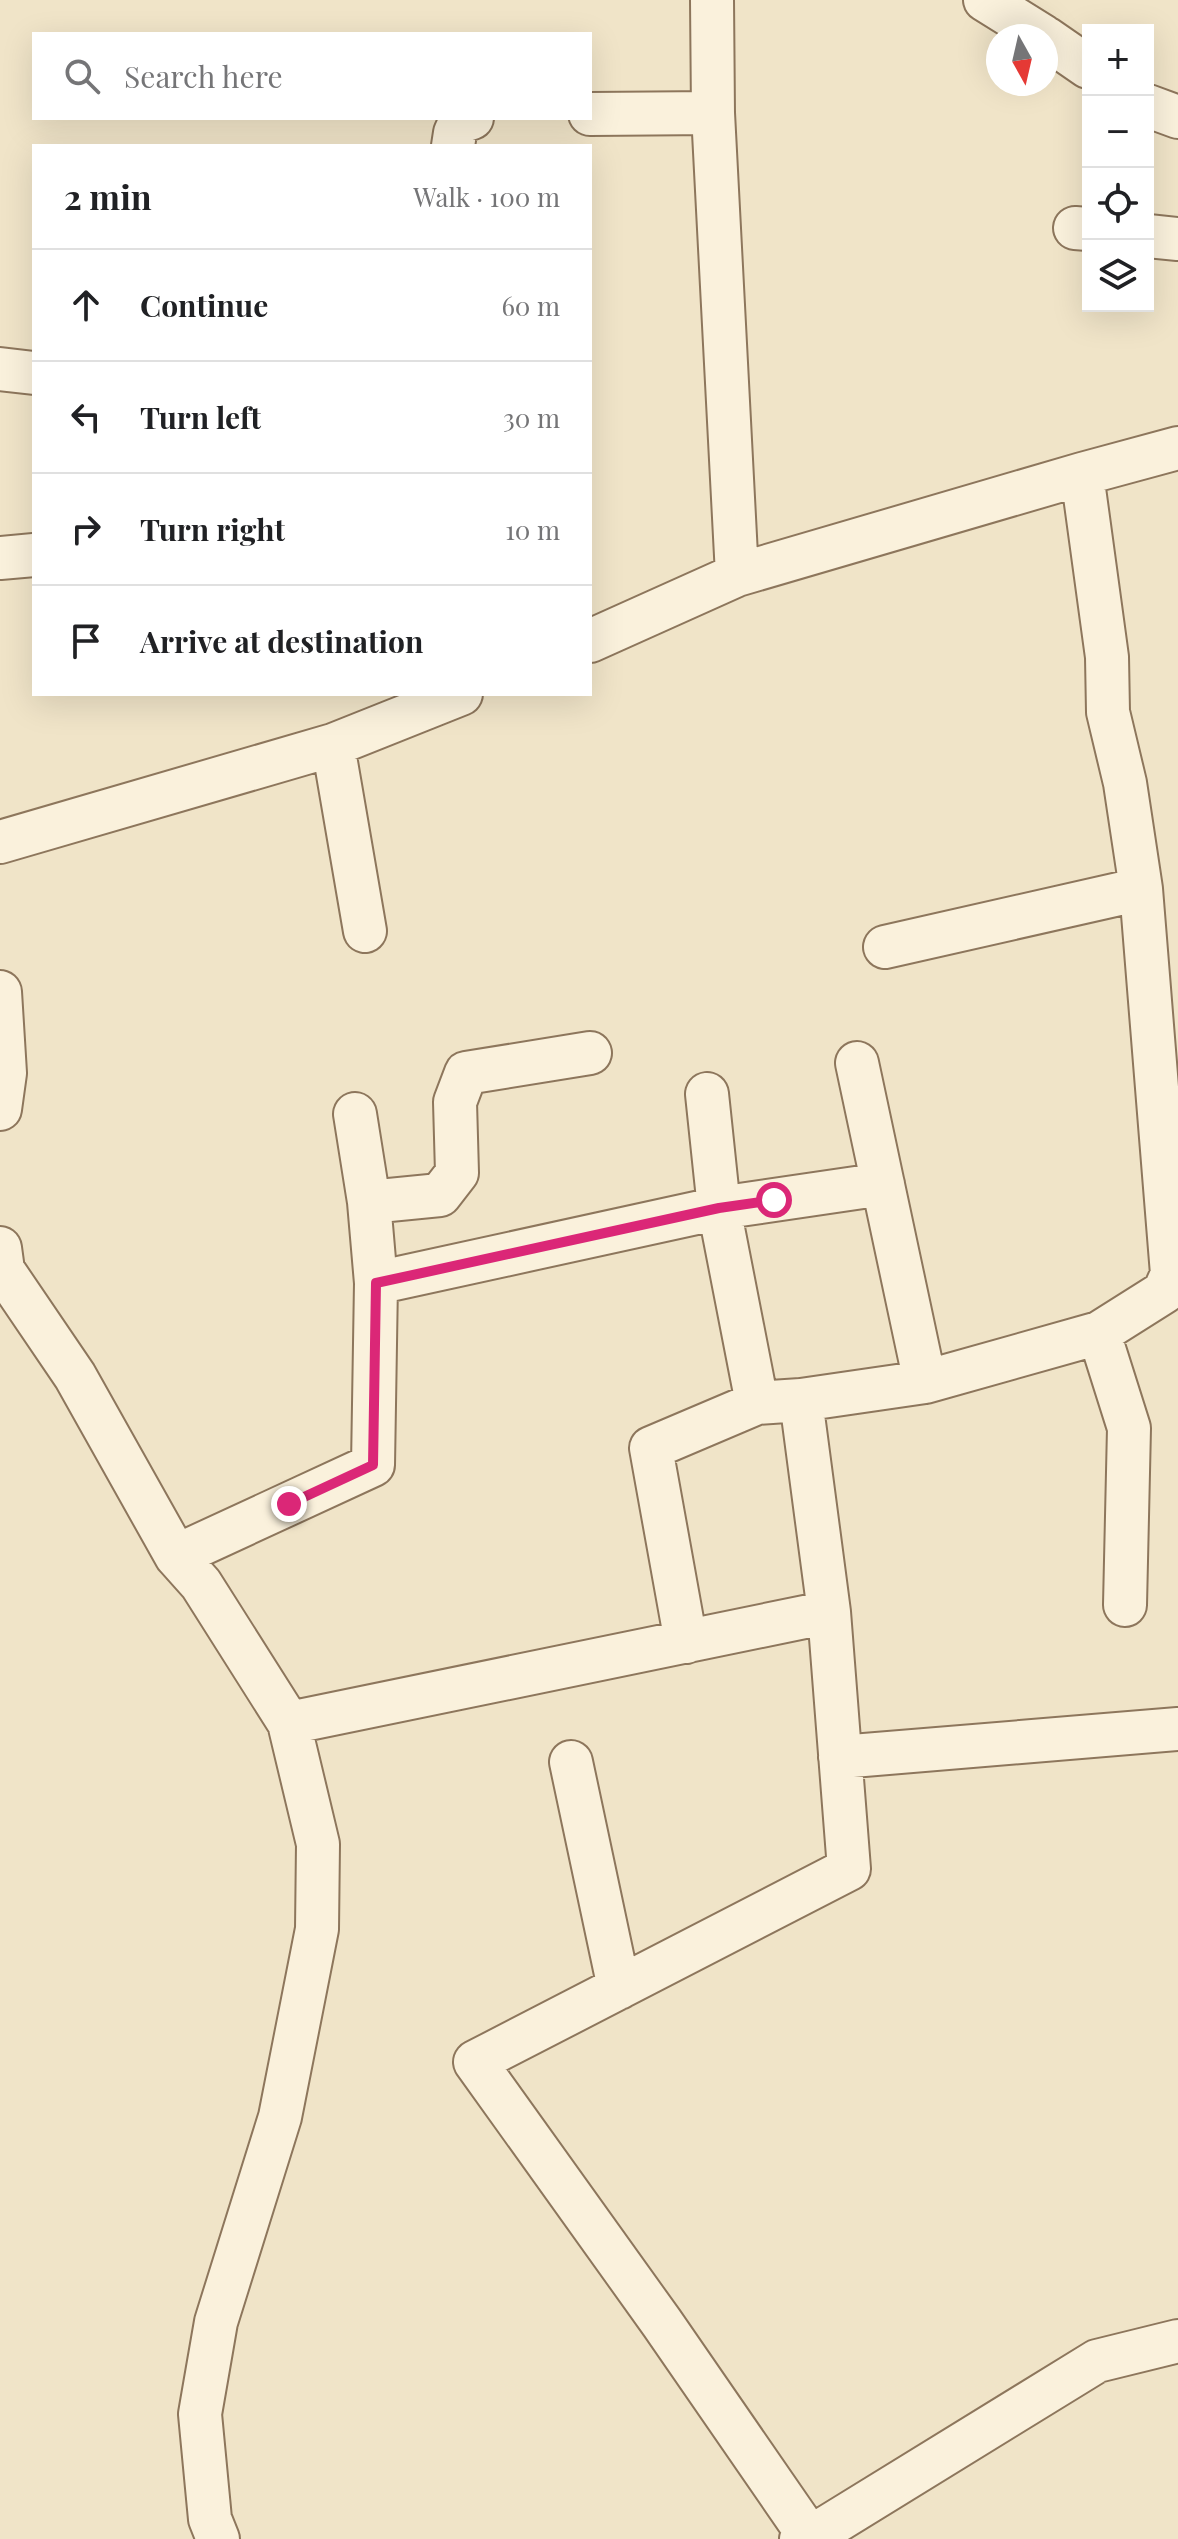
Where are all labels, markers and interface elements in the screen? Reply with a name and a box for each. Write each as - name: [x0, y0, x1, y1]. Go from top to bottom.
- north arrow: [986, 24, 1058, 96]
- map controls: [1082, 24, 1154, 312]
- button: +: [1082, 24, 1154, 96]
- search box: [32, 32, 592, 120]
- icon: search: [60, 54, 104, 98]
- text: Search here: [124, 56, 283, 96]
- button: −: [1082, 96, 1154, 168]
- button: locate: [1082, 168, 1154, 240]
- text: 2 min: [64, 173, 152, 219]
- text: Walk · 100 m: [413, 179, 560, 214]
- button: layers: [1082, 240, 1154, 312]
- icon: ahead: [64, 283, 108, 327]
- text: Continue: [140, 285, 268, 325]
- text: 60 m: [501, 288, 560, 323]
- icon: left: [64, 395, 108, 439]
- text: Turn left: [140, 397, 261, 437]
- text: 30 m: [503, 400, 560, 435]
- icon: right: [64, 507, 108, 551]
- text: Turn right: [140, 509, 285, 549]
- text: 10 m: [505, 512, 560, 547]
- icon: arrive: [64, 619, 108, 663]
- text: Arrive at destination: [140, 621, 423, 661]
- route start: [756, 1182, 792, 1218]
- route end: [271, 1486, 307, 1522]

